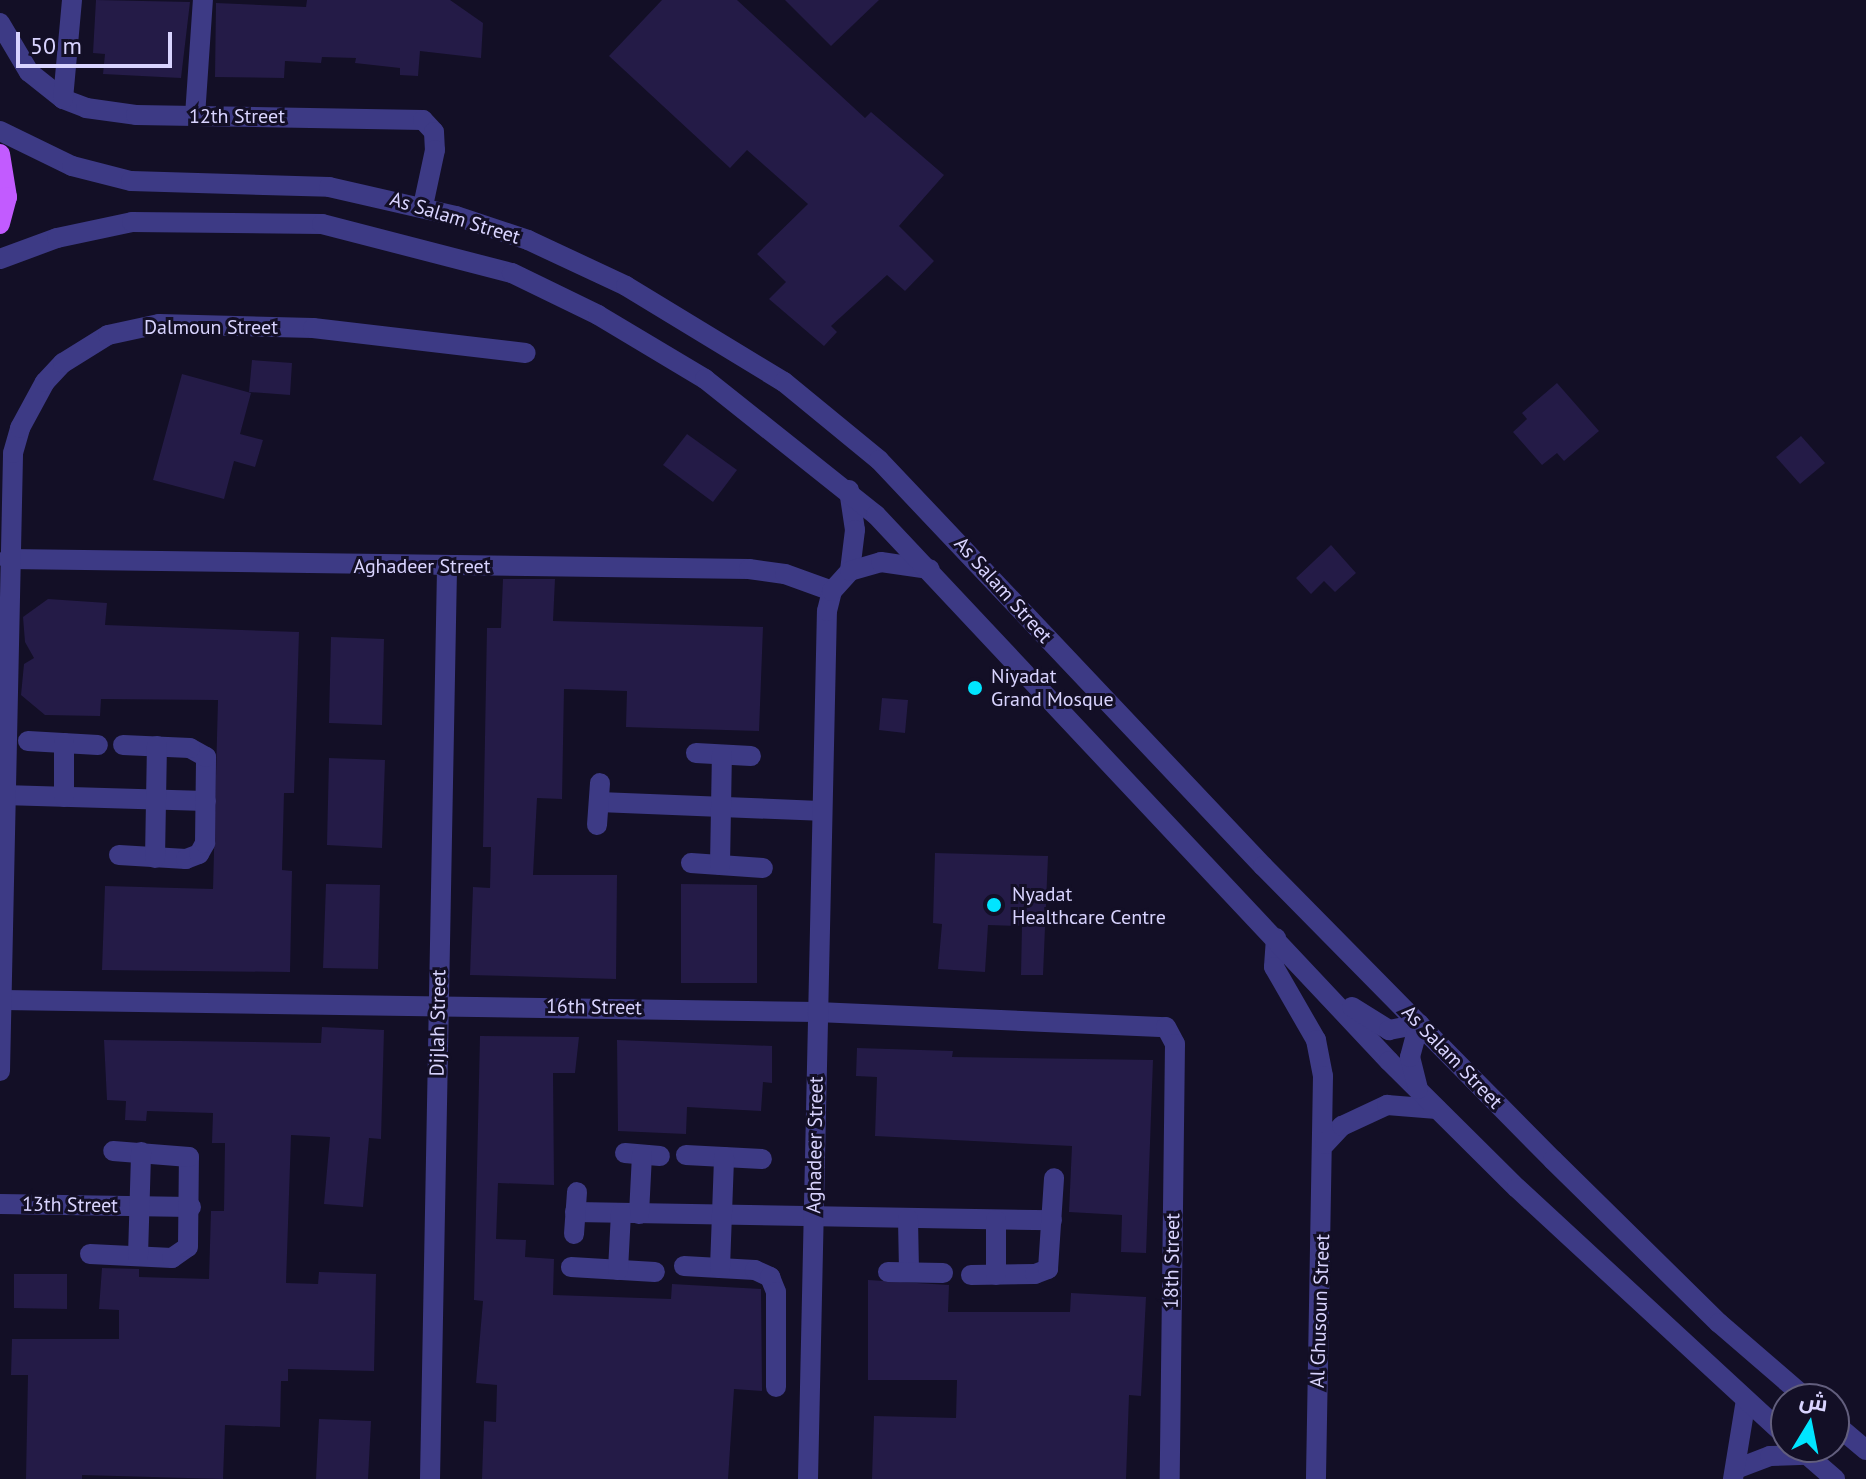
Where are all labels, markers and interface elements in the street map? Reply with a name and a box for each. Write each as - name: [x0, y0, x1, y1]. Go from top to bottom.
- scale bar: [20, 16, 176, 66]
- text: 50 m: [30, 30, 82, 61]
- street label: 12th Street: [189, 104, 285, 128]
- street label: As Salam Street: [387, 187, 523, 249]
- street label: Dalmoun Street: [144, 315, 278, 339]
- street label: As Salam Street: [949, 532, 1057, 648]
- street label: Aghadeer Street: [353, 554, 491, 578]
- place label: Niyadat Grand Mosque: [991, 664, 1114, 711]
- marker: Niyadat Grand Mosque: [966, 679, 984, 697]
- place label: Nyadat Healthcare Centre: [1012, 882, 1166, 929]
- marker: Nyadat Healthcare Centre: [983, 894, 1005, 916]
- street label: Dijlah Street: [425, 969, 451, 1077]
- street label: 16th Street: [546, 994, 642, 1020]
- street label: As Salam Street: [1397, 1000, 1507, 1114]
- street label: Aghadeer Street: [802, 1076, 828, 1214]
- street label: 13th Street: [22, 1192, 118, 1218]
- street label: 18th Street: [1159, 1213, 1185, 1309]
- street label: Al Ghusoun Street: [1305, 1234, 1335, 1388]
- north arrow: [1770, 1383, 1850, 1463]
- text: ش: [1797, 1385, 1830, 1418]

